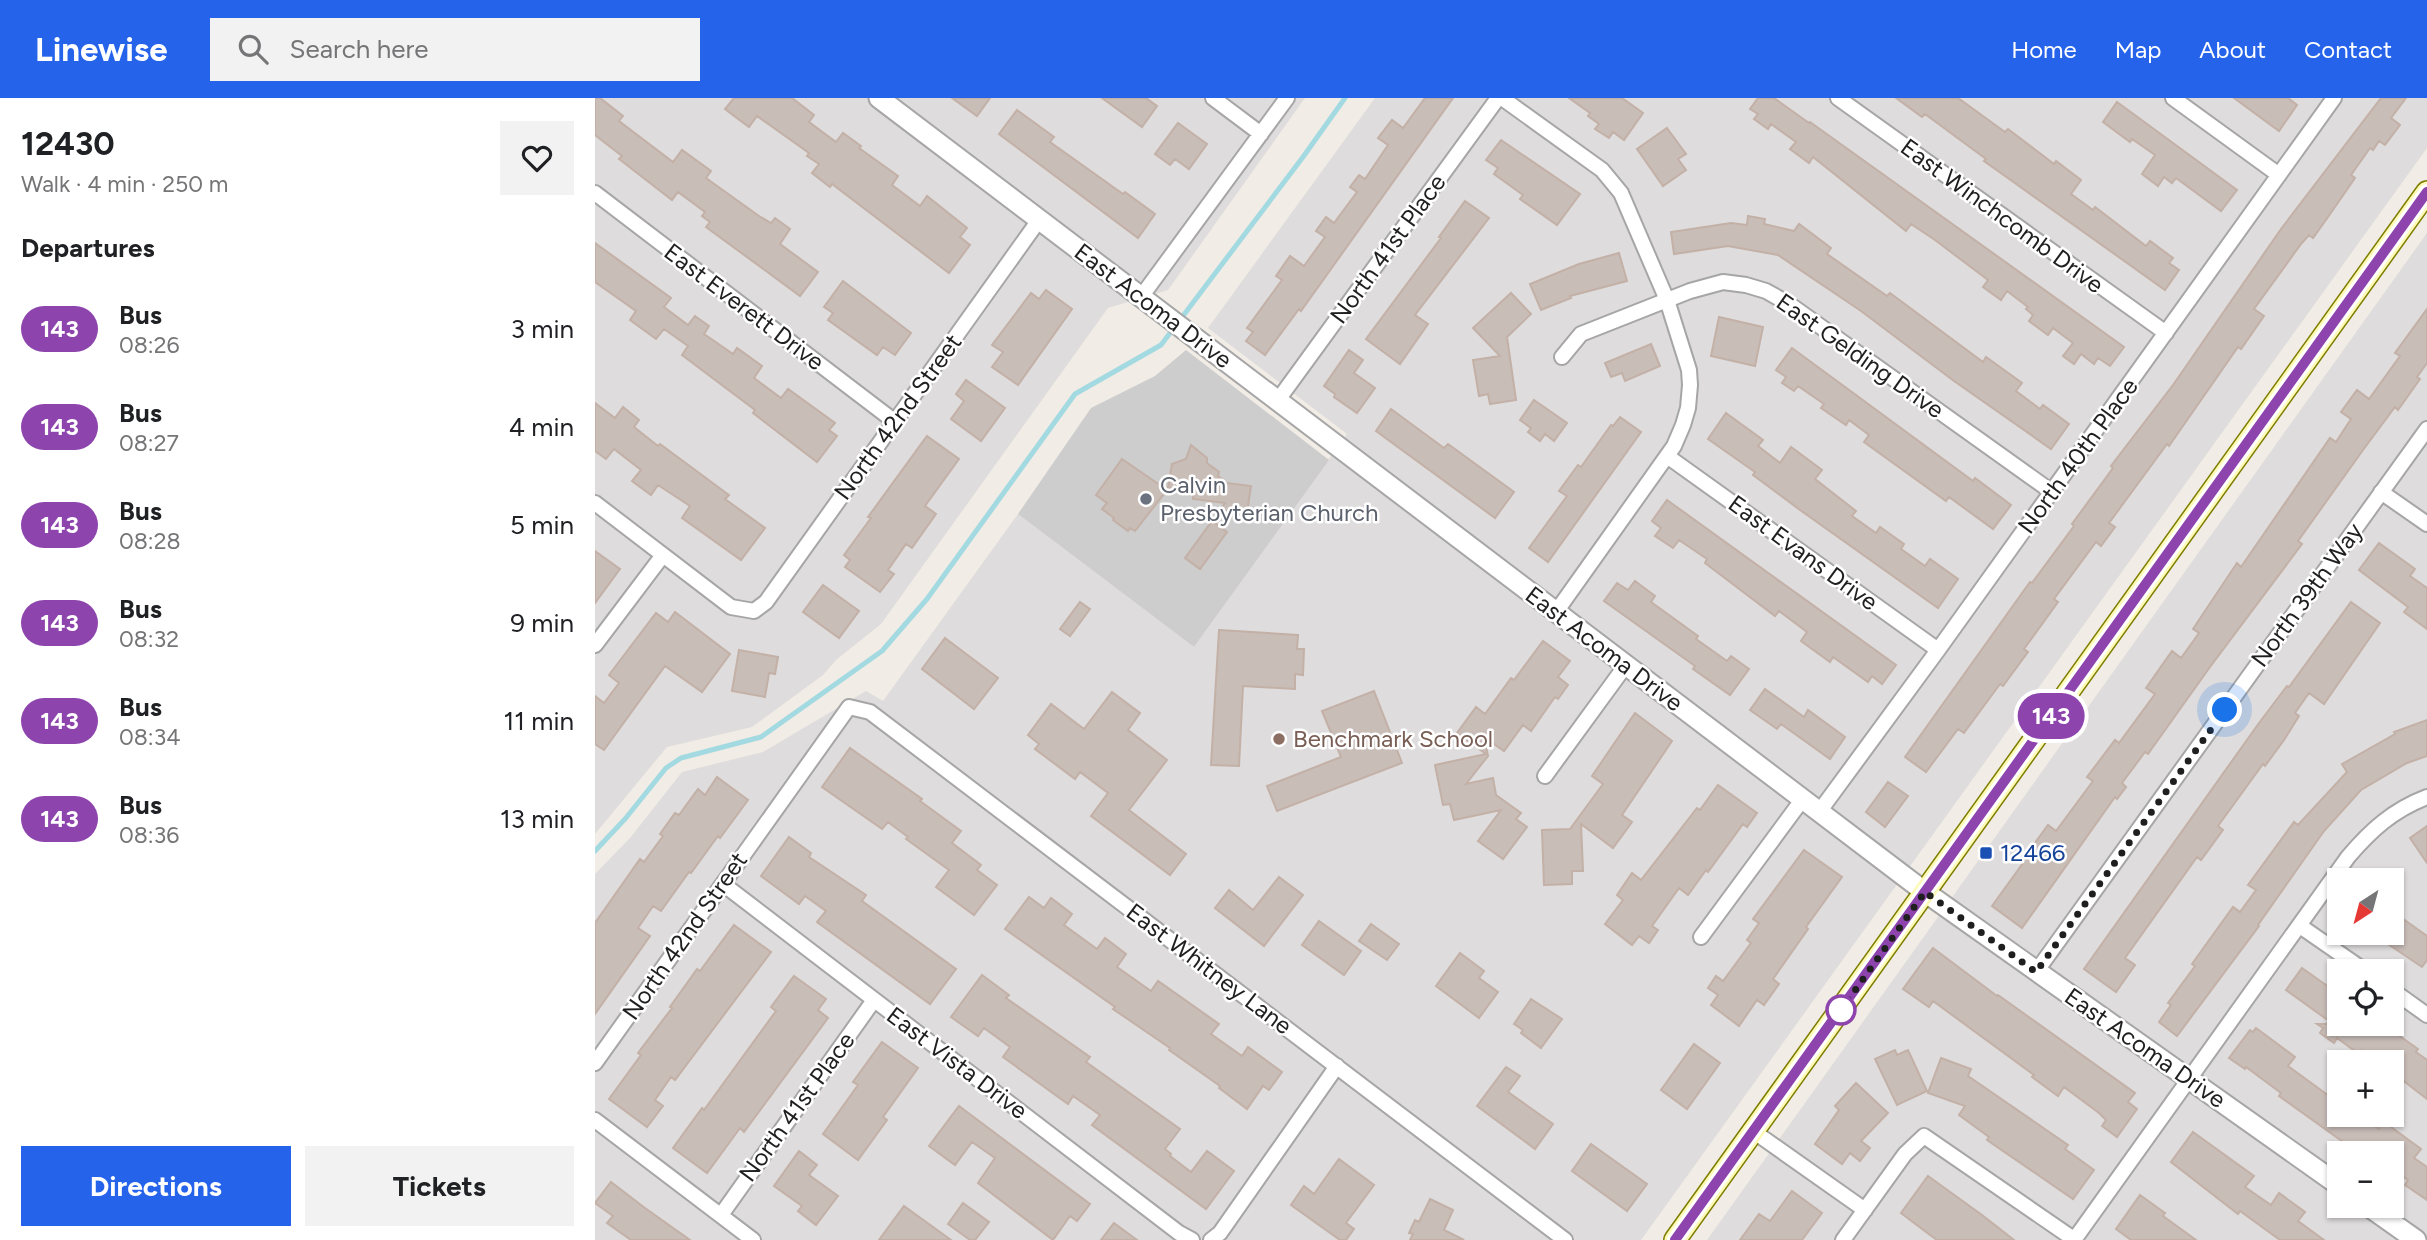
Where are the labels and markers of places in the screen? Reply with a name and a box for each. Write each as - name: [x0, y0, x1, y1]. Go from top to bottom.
- place label: Calvin Presbyterian Church: [1160, 470, 1379, 527]
- marker: Calvin Presbyterian Church: [1138, 491, 1154, 507]
- place label: Benchmark School: [1293, 724, 1493, 753]
- marker: Benchmark School: [1271, 731, 1287, 747]
- place label: 12466: [2000, 838, 2065, 867]
- marker: 12466: [1978, 845, 1994, 861]
- unlabelled marker: [1826, 995, 1856, 1025]

